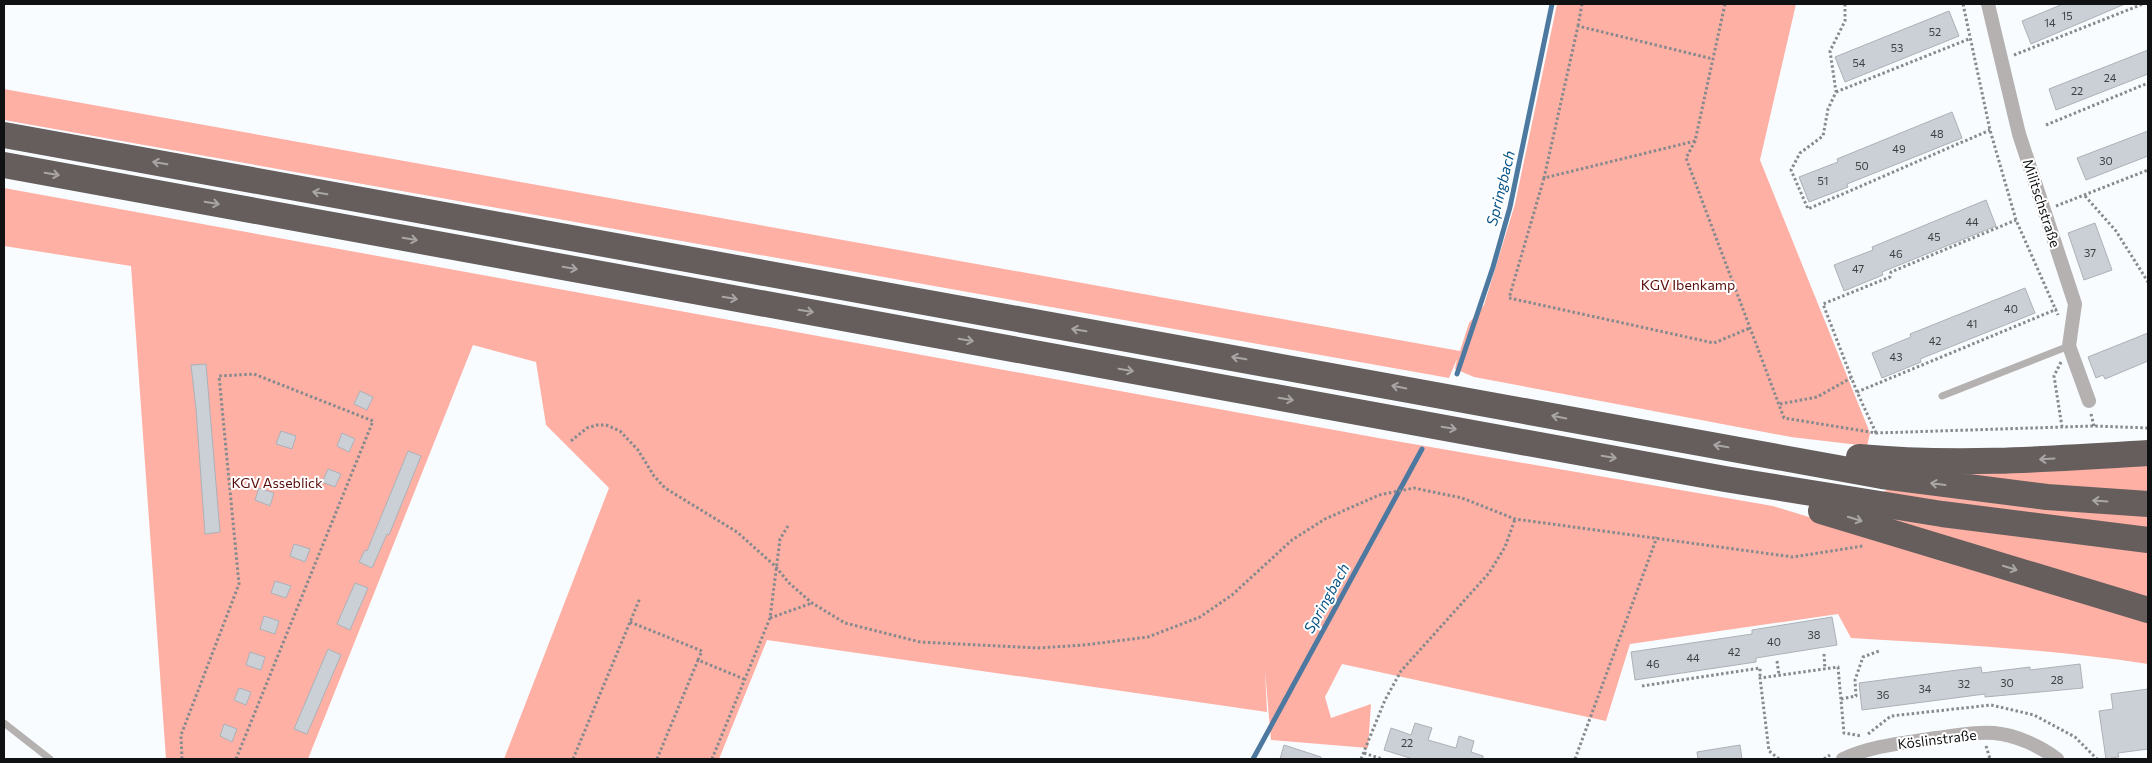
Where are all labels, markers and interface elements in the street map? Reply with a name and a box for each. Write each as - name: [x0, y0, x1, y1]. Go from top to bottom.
- house number: 15: [2061, 9, 2073, 22]
- house number: 14: [2044, 16, 2056, 29]
- house number: 52: [1929, 25, 1941, 38]
- house number: 53: [1891, 41, 1903, 54]
- house number: 54: [1853, 56, 1866, 69]
- house number: 24: [2104, 71, 2117, 84]
- house number: 22: [2071, 84, 2083, 97]
- house number: 48: [1930, 127, 1944, 140]
- house number: 49: [1892, 142, 1906, 155]
- water label: Springbach: [1482, 148, 1518, 228]
- house number: 30: [2099, 154, 2113, 167]
- street label: Militschstraße: [2020, 157, 2064, 249]
- one-way arrow: [153, 158, 169, 168]
- house number: 50: [1855, 159, 1869, 172]
- one-way arrow: [43, 170, 59, 180]
- house number: 51: [1817, 174, 1829, 187]
- one-way arrow: [312, 187, 328, 197]
- one-way arrow: [203, 198, 219, 208]
- house number: 44: [1965, 215, 1979, 228]
- house number: 45: [1928, 230, 1940, 243]
- one-way arrow: [402, 234, 418, 244]
- house number: 37: [2084, 246, 2096, 259]
- house number: 46: [1889, 247, 1903, 260]
- house number: 47: [1852, 262, 1864, 275]
- one-way arrow: [562, 264, 578, 274]
- park label: KGV Ibenkamp: [1641, 276, 1735, 293]
- one-way arrow: [722, 293, 738, 303]
- house number: 40: [2004, 302, 2018, 315]
- one-way arrow: [798, 307, 814, 317]
- house number: 41: [1967, 317, 1977, 330]
- one-way arrow: [1072, 324, 1088, 334]
- house number: 42: [1929, 334, 1941, 347]
- one-way arrow: [957, 336, 973, 346]
- house number: 43: [1890, 350, 1902, 363]
- one-way arrow: [1232, 353, 1248, 363]
- one-way arrow: [1117, 365, 1133, 375]
- one-way arrow: [1391, 382, 1407, 392]
- one-way arrow: [1277, 394, 1293, 404]
- one-way arrow: [1551, 412, 1567, 421]
- one-way arrow: [1440, 424, 1456, 434]
- one-way arrow: [1714, 441, 1730, 451]
- one-way arrow: [1600, 453, 1616, 463]
- one-way arrow: [2039, 454, 2055, 463]
- park label: KGV Asseblick: [231, 474, 323, 491]
- one-way arrow: [1930, 478, 1946, 488]
- one-way arrow: [2092, 496, 2108, 506]
- one-way arrow: [1847, 515, 1863, 525]
- water label: Springbach: [1299, 560, 1353, 636]
- one-way arrow: [2002, 563, 2018, 573]
- house number: 38: [1808, 628, 1821, 641]
- house number: 40: [1767, 635, 1781, 648]
- house number: 42: [1728, 645, 1740, 658]
- house number: 44: [1686, 651, 1700, 664]
- house number: 46: [1646, 657, 1660, 670]
- house number: 28: [2051, 673, 2064, 686]
- house number: 30: [2000, 676, 2014, 689]
- house number: 32: [1958, 677, 1970, 690]
- house number: 34: [1919, 682, 1932, 695]
- house number: 36: [1877, 688, 1890, 701]
- street label: Köslinstraße: [1897, 726, 1977, 752]
- house number: 22: [1401, 736, 1413, 749]

